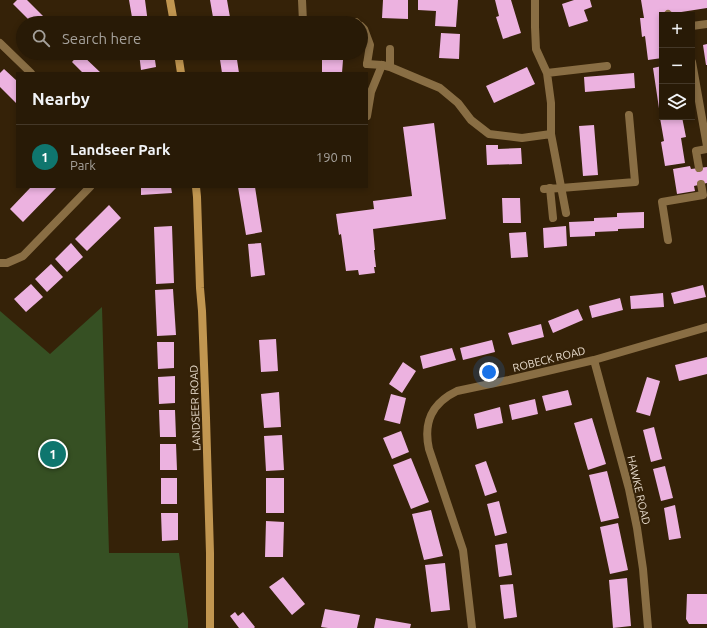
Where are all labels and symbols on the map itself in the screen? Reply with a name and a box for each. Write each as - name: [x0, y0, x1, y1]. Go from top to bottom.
- street label: ROBECK ROAD: [511, 344, 587, 374]
- your location: [479, 362, 499, 382]
- street label: LANDSEER ROAD: [187, 364, 203, 451]
- pin: 1: [40, 439, 66, 469]
- street label: HAWKE ROAD: [625, 454, 653, 526]

